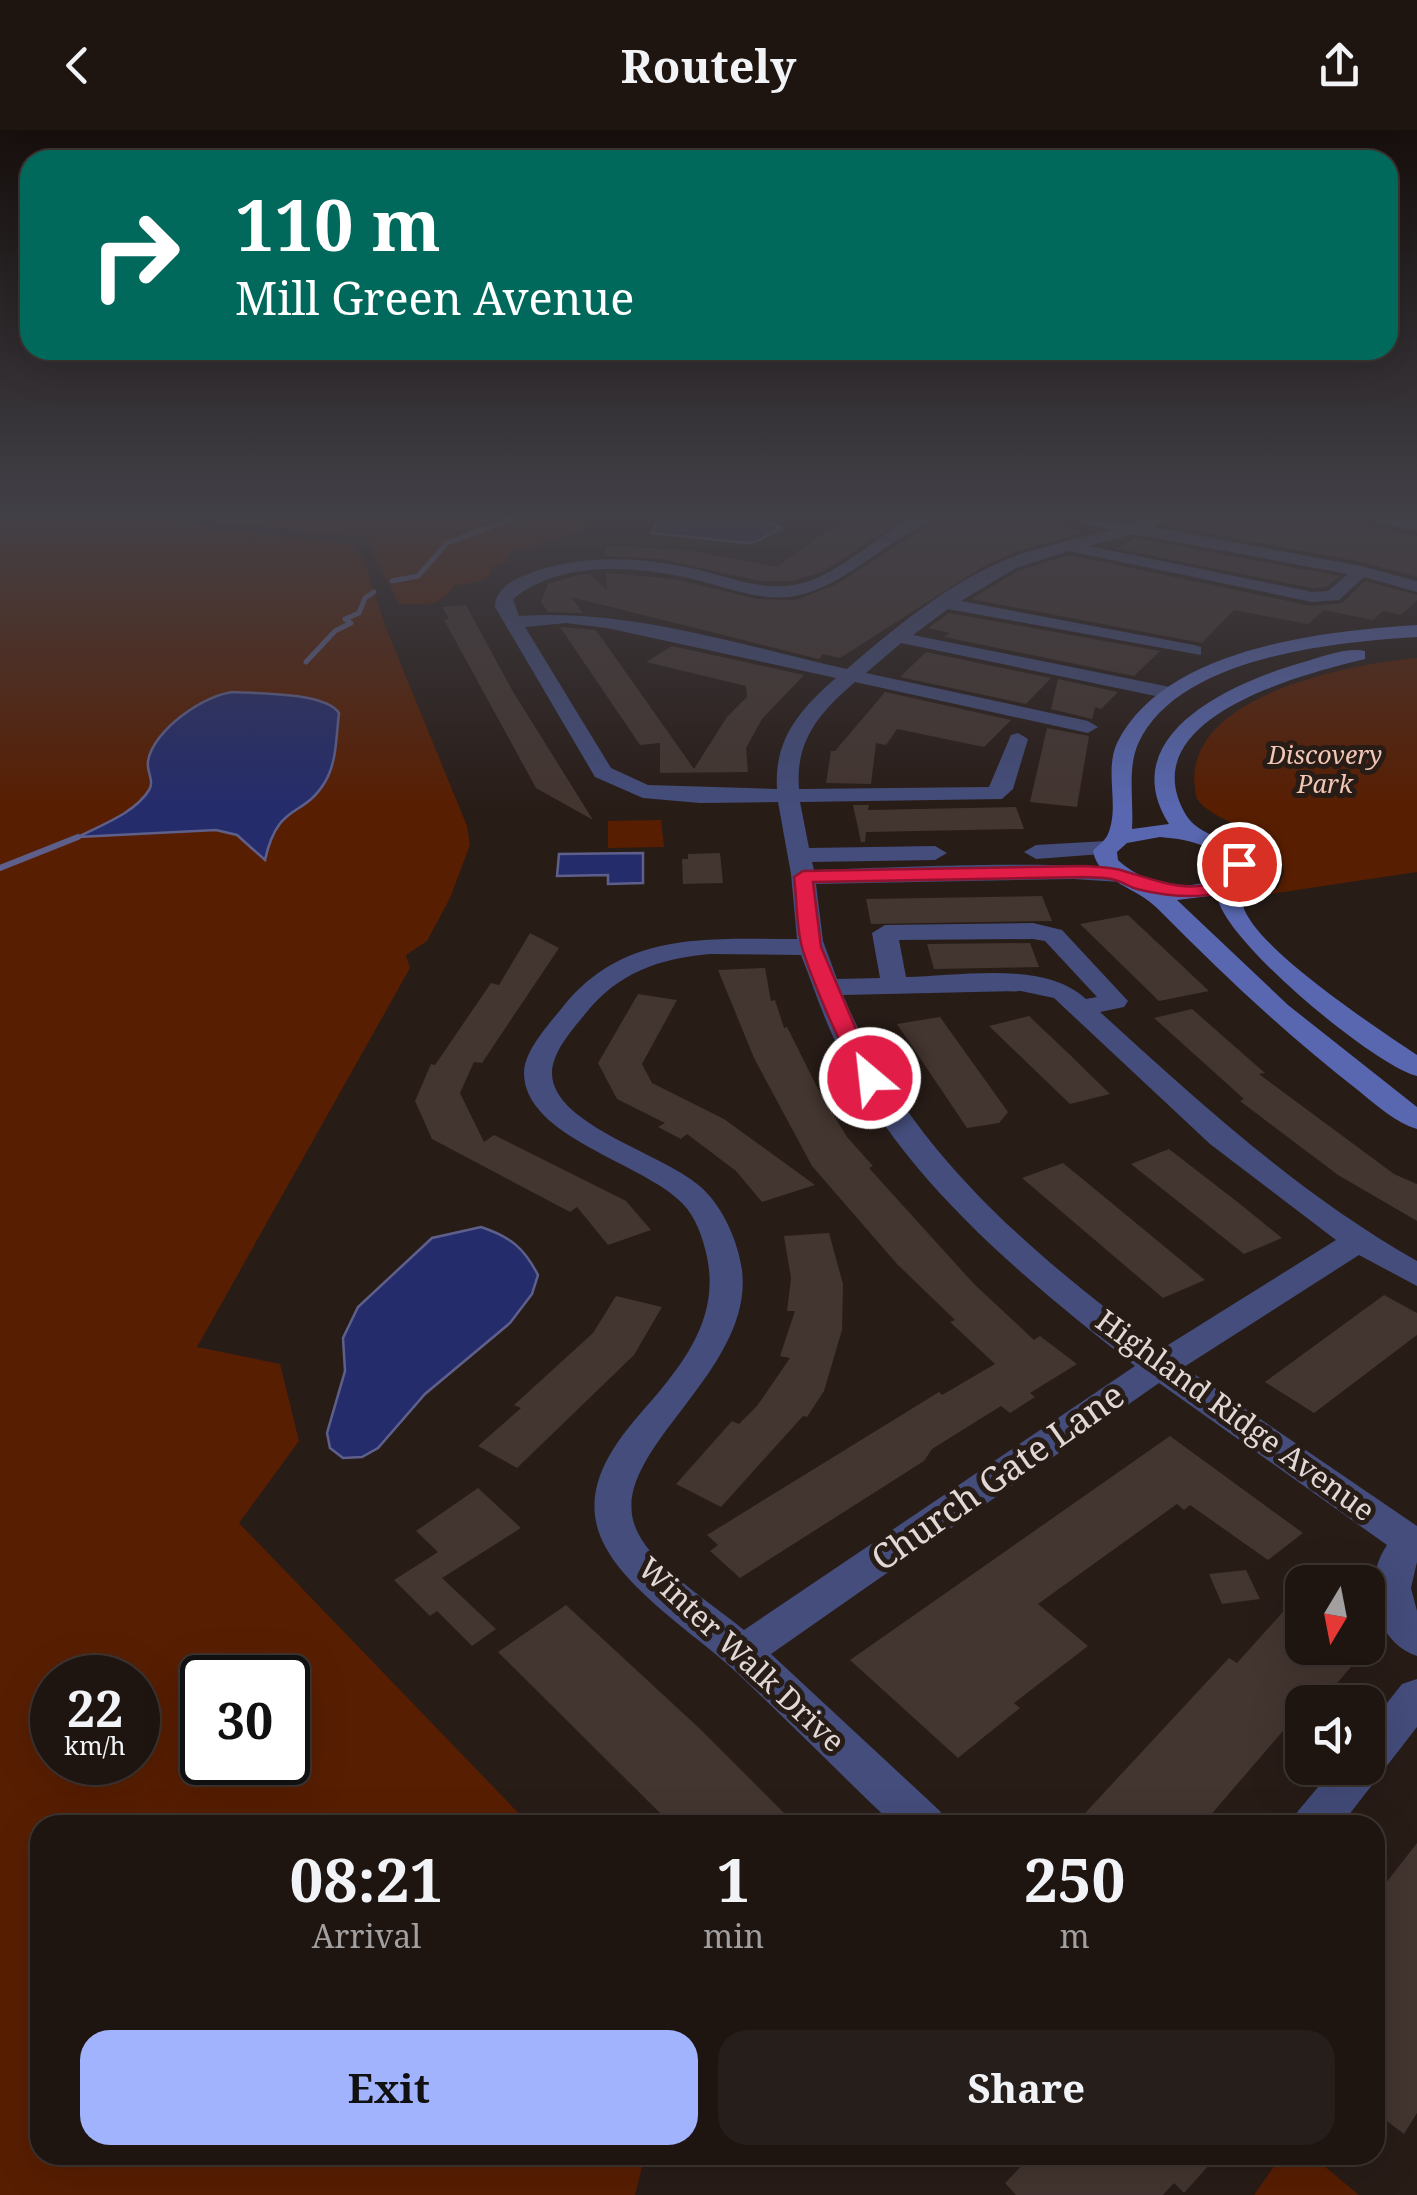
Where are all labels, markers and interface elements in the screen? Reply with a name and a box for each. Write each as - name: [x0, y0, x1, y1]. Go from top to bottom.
- text: Routely: [621, 35, 796, 96]
- icon: back: [50, 38, 105, 93]
- icon: share: [1312, 38, 1367, 93]
- text: 110 m: [235, 176, 441, 272]
- icon: right: [70, 190, 200, 320]
- text: Mill Green Avenue: [235, 267, 634, 328]
- park label: Discovery Park: [1267, 737, 1382, 800]
- pin: [1197, 822, 1282, 907]
- icon: arrive: [1212, 837, 1267, 892]
- position arrow: [818, 1026, 922, 1130]
- street label: Highland Ridge Avenue: [1088, 1300, 1384, 1530]
- street label: Church Gate Lane: [861, 1371, 1133, 1581]
- street label: Winter Walk Drive: [630, 1547, 854, 1761]
- north arrow: [1285, 1565, 1385, 1665]
- map controls: [1285, 1565, 1385, 1785]
- speed limit sign: 30: [180, 1655, 310, 1785]
- text: 22: [67, 1674, 123, 1742]
- button: sound: [1285, 1685, 1385, 1785]
- text: km/h: [64, 1728, 126, 1762]
- text: 08:21: [290, 1838, 443, 1920]
- text: 1: [717, 1838, 751, 1920]
- text: 250: [1024, 1838, 1125, 1920]
- text: Arrival: [312, 1914, 421, 1957]
- text: min: [703, 1914, 764, 1957]
- text: m: [1059, 1914, 1090, 1957]
- button: Exit: [80, 2030, 698, 2145]
- button: Share: [718, 2030, 1335, 2145]

